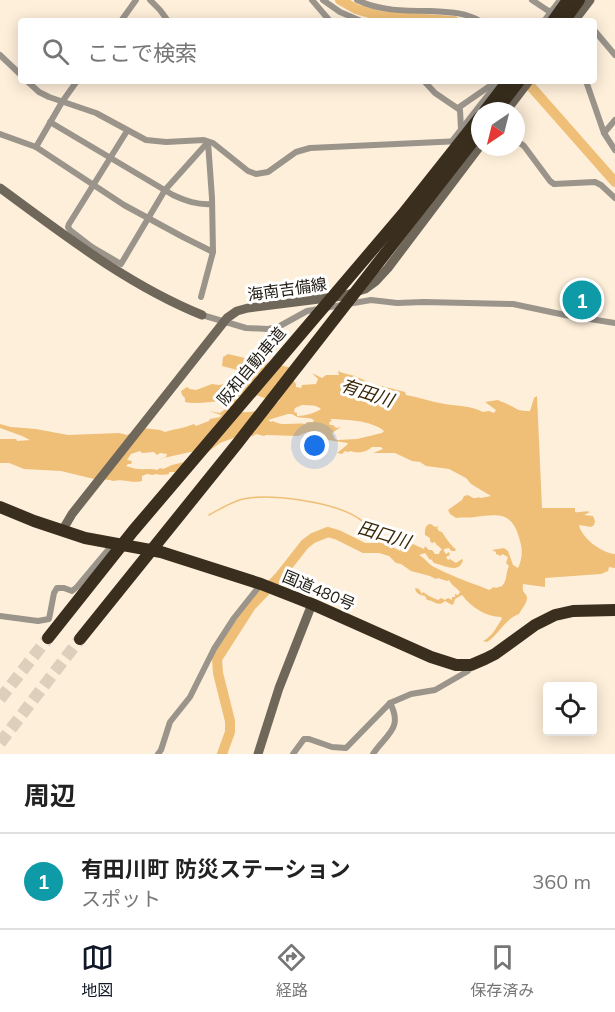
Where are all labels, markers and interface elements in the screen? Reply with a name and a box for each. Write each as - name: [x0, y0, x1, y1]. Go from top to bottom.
- search box: [18, 18, 597, 84]
- icon: search: [39, 35, 72, 68]
- text: ここで検索: [87, 39, 197, 67]
- north arrow: [471, 102, 525, 156]
- street label: 海南吉備線: [246, 274, 328, 304]
- pin: 1: [562, 278, 602, 322]
- street label: 阪和自動車道: [212, 323, 290, 409]
- water label: 有田川: [338, 373, 398, 412]
- your location: [300, 431, 329, 460]
- water label: 田口川: [355, 516, 415, 554]
- street label: 国道480号: [280, 566, 358, 614]
- map controls: [543, 682, 597, 736]
- button: locate: [543, 682, 597, 736]
- text: 周辺: [24, 779, 76, 812]
- text: 有田川町 防災ステーション: [81, 855, 351, 883]
- text: 1: [38, 869, 50, 894]
- text: 360 m: [532, 869, 591, 894]
- text: スポット: [81, 886, 161, 911]
- tab: 地図: [81, 941, 114, 1001]
- tab: 経路: [275, 941, 308, 1001]
- tab: 保存済み: [470, 941, 534, 1001]

